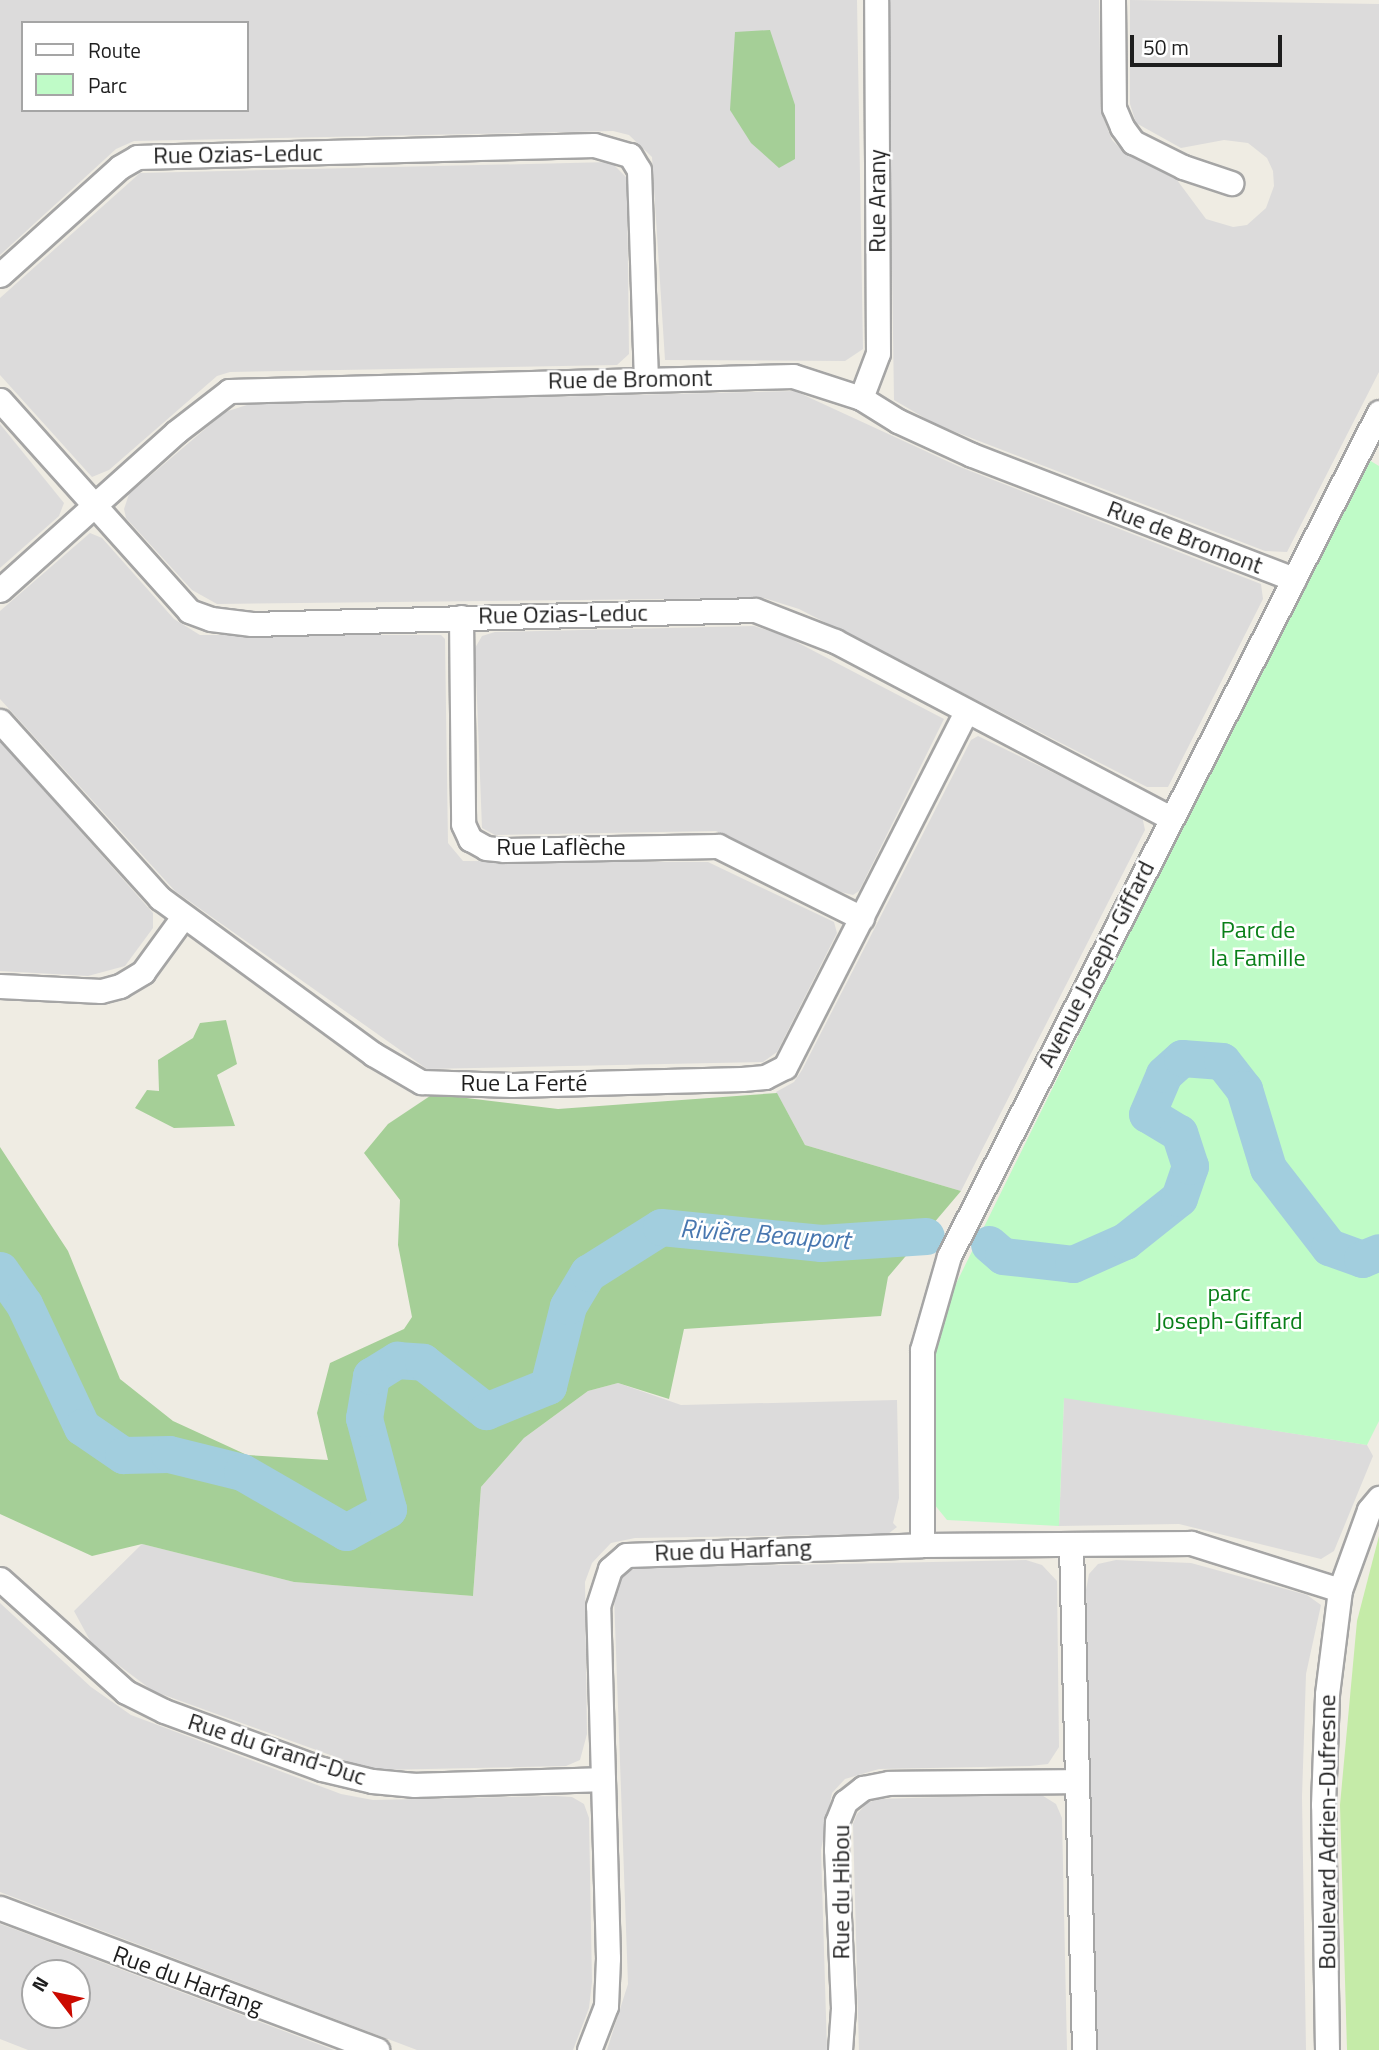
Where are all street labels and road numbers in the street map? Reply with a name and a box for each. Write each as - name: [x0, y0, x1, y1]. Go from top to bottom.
- street label: Rue Ozias-Leduc: [153, 138, 323, 170]
- street label: Rue Arany: [863, 149, 891, 253]
- street label: Rue de Bromont: [548, 363, 712, 395]
- street label: Rue de Bromont: [1103, 494, 1267, 580]
- street label: Rue Ozias-Leduc: [478, 598, 648, 630]
- street label: Rue Laflèche: [496, 833, 626, 861]
- street label: Avenue Joseph-Giffard: [1031, 856, 1161, 1072]
- street label: Rue La Ferté: [461, 1069, 587, 1097]
- street label: Rue du Harfang: [654, 1533, 812, 1567]
- street label: Boulevard Adrien-Dufresne: [1313, 1694, 1341, 1970]
- street label: Rue du Grand-Duc: [184, 1707, 370, 1791]
- street label: Rue du Hibou: [827, 1824, 855, 1960]
- street label: Rue du Harfang: [109, 1940, 267, 2020]

